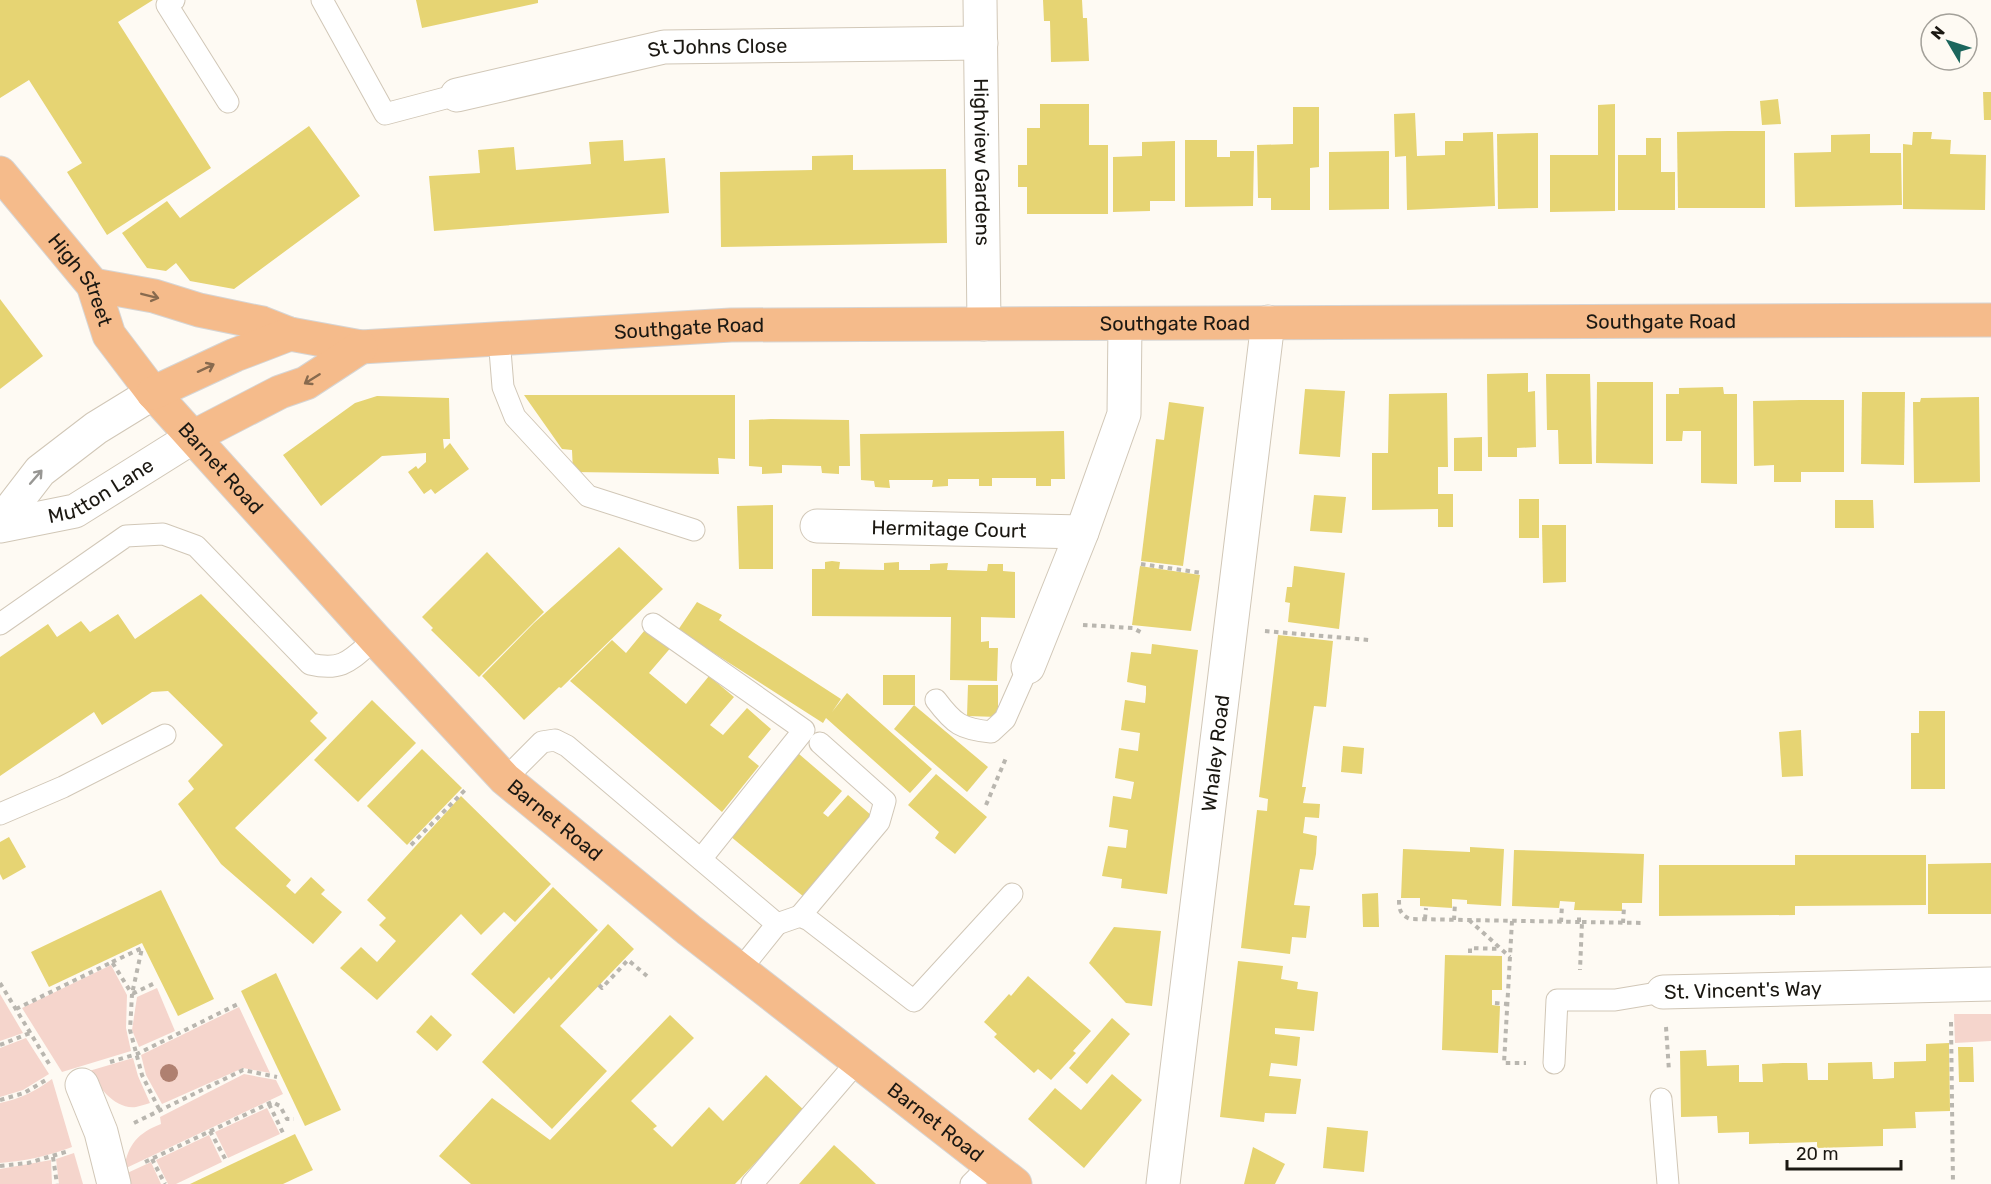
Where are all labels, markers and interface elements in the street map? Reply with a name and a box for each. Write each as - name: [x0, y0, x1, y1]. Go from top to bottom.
- north arrow: [1919, 12, 1979, 72]
- text: N: [1927, 22, 1949, 43]
- street label: St Johns Close: [645, 33, 788, 62]
- street label: Highview Gardens: [969, 78, 995, 246]
- street label: High Street: [43, 228, 117, 329]
- one-way arrow: [140, 290, 159, 302]
- street label: Southgate Road: [1586, 309, 1736, 334]
- street label: Southgate Road: [1100, 311, 1250, 336]
- street label: Southgate Road: [613, 313, 764, 344]
- one-way arrow: [197, 362, 215, 374]
- one-way arrow: [304, 374, 321, 386]
- street label: Barnet Road: [173, 417, 268, 519]
- street label: Mutton Lane: [46, 453, 158, 528]
- one-way arrow: [30, 469, 43, 485]
- street label: Hermitage Court: [871, 515, 1027, 543]
- street label: Whaley Road: [1196, 693, 1235, 813]
- street label: Barnet Road: [503, 774, 607, 866]
- street label: St. Vincent's Way: [1664, 976, 1822, 1004]
- street label: Barnet Road: [883, 1077, 989, 1167]
- scale bar: [1787, 1133, 1901, 1171]
- text: 20 m: [1796, 1143, 1838, 1165]

